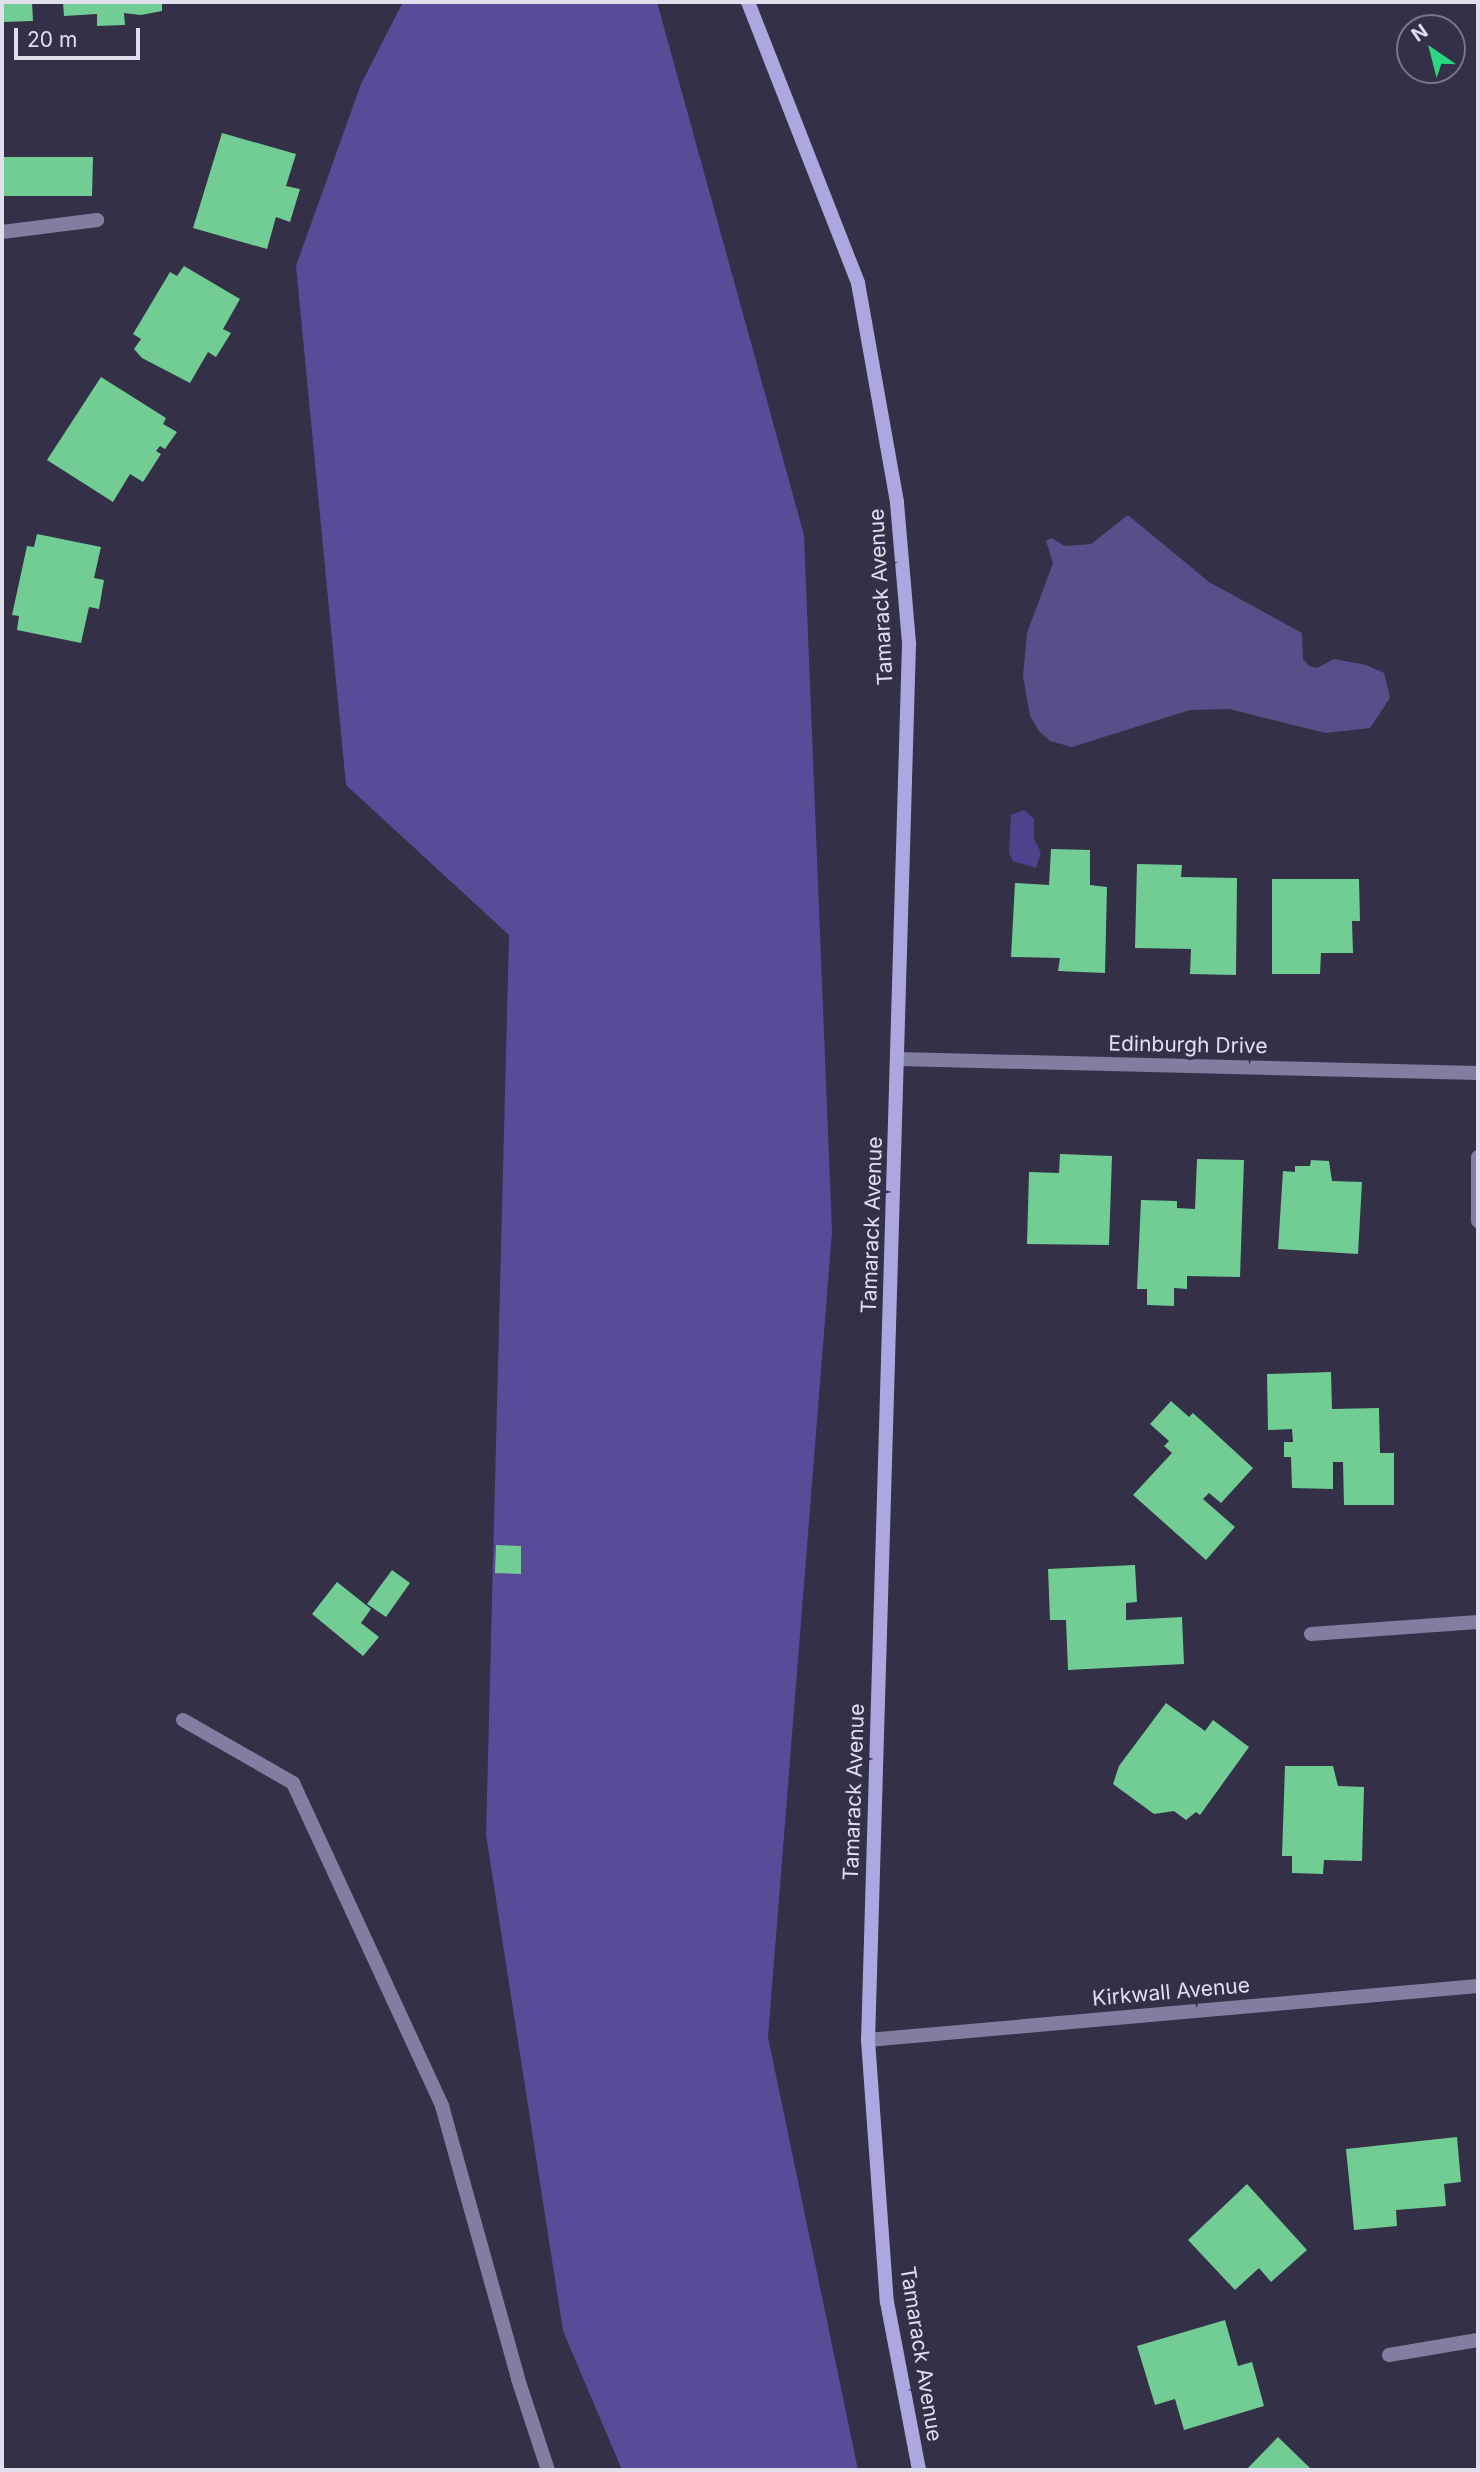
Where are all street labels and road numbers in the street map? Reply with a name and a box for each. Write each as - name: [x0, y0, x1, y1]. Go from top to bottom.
- street label: Tamarack Avenue: [864, 508, 898, 686]
- street label: Edinburgh Drive: [1108, 1031, 1268, 1059]
- street label: Tamarack Avenue: [856, 1136, 888, 1314]
- street label: Tamarack Avenue: [838, 1703, 870, 1881]
- street label: Kirkwall Avenue: [1091, 1973, 1251, 2011]
- street label: Tamarack Avenue: [895, 2265, 947, 2443]

